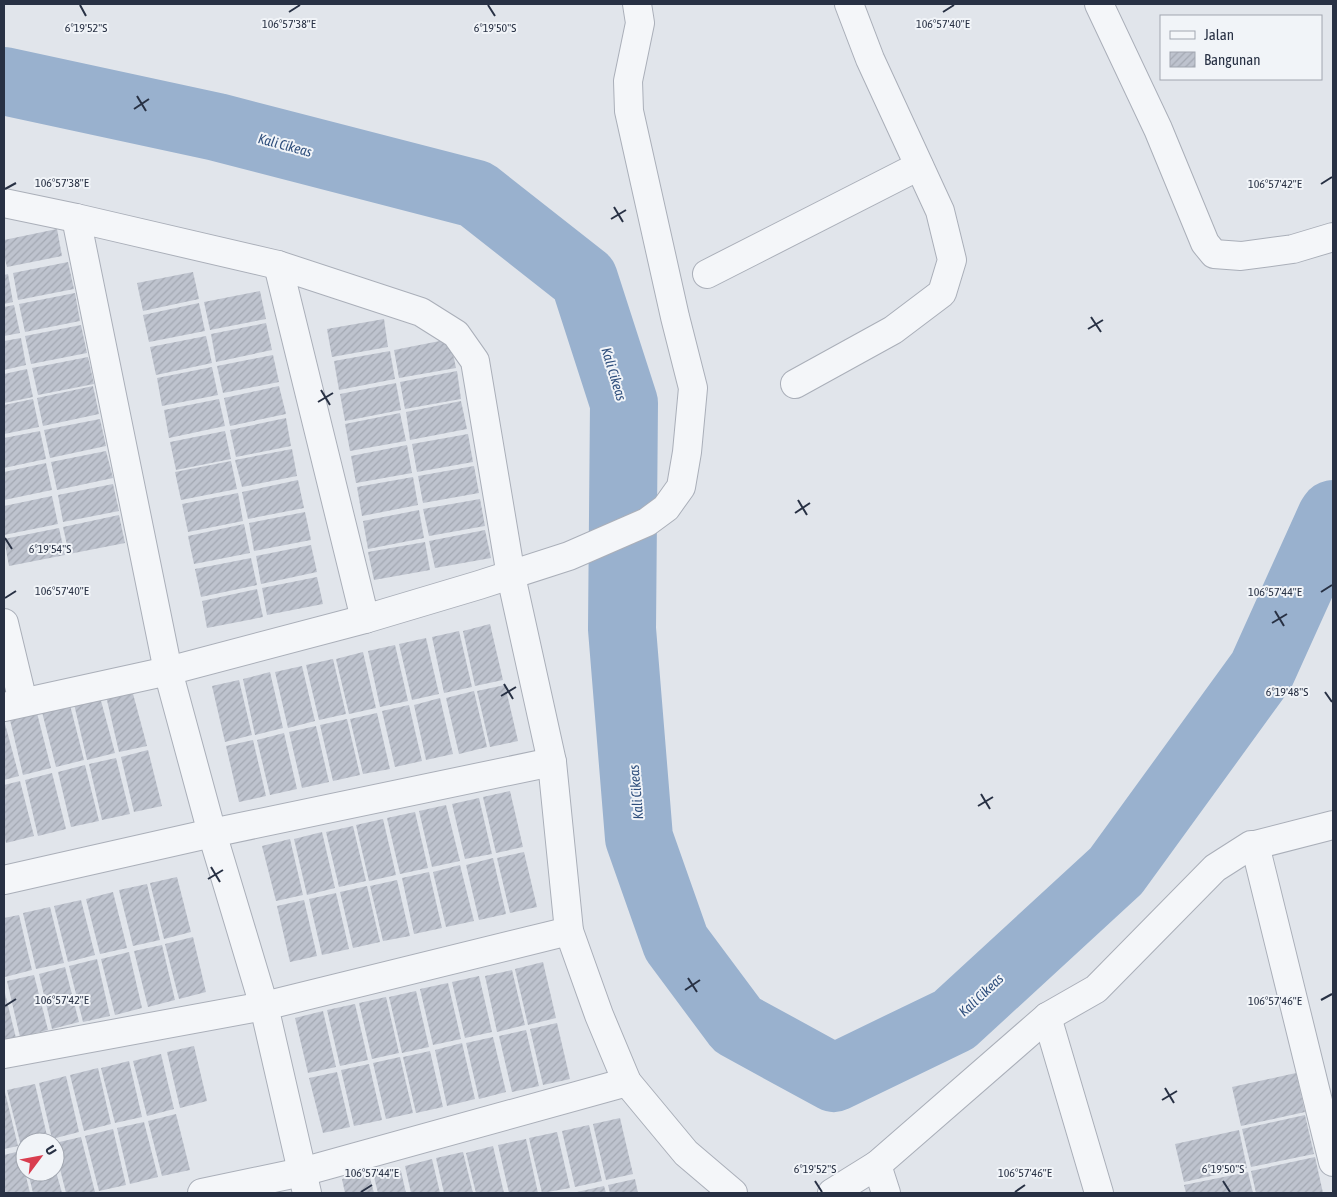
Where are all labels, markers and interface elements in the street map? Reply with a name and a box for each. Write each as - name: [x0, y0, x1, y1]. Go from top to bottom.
- legend: [1160, 15, 1322, 80]
- text: 106°57'38"E: [262, 17, 316, 31]
- text: 106°57'40"E: [916, 17, 970, 31]
- text: 6°19'52"S: [65, 21, 107, 35]
- text: 6°19'50"S: [474, 21, 516, 35]
- text: Jalan: [1204, 26, 1234, 43]
- text: Bangunan: [1204, 51, 1261, 68]
- water label: Kali Cikeas: [256, 130, 314, 160]
- text: 106°57'38"E: [35, 176, 89, 190]
- text: 106°57'42"E: [1248, 177, 1302, 191]
- water label: Kali Cikeas: [598, 345, 630, 403]
- text: 6°19'54"S: [29, 542, 71, 556]
- text: 106°57'40"E: [35, 584, 89, 598]
- text: 106°57'44"E: [1248, 585, 1302, 599]
- text: 6°19'48"S: [1266, 685, 1308, 699]
- water label: Kali Cikeas: [626, 764, 646, 820]
- water label: Kali Cikeas: [955, 970, 1007, 1020]
- text: 106°57'42"E: [35, 993, 89, 1007]
- text: 106°57'46"E: [1248, 994, 1302, 1008]
- north arrow: [15, 1132, 65, 1182]
- text: U: [42, 1142, 60, 1158]
- text: 6°19'52"S: [794, 1162, 836, 1176]
- text: 6°19'50"S: [1202, 1162, 1244, 1176]
- text: 106°57'44"E: [345, 1166, 399, 1180]
- text: 106°57'46"E: [998, 1166, 1052, 1180]

